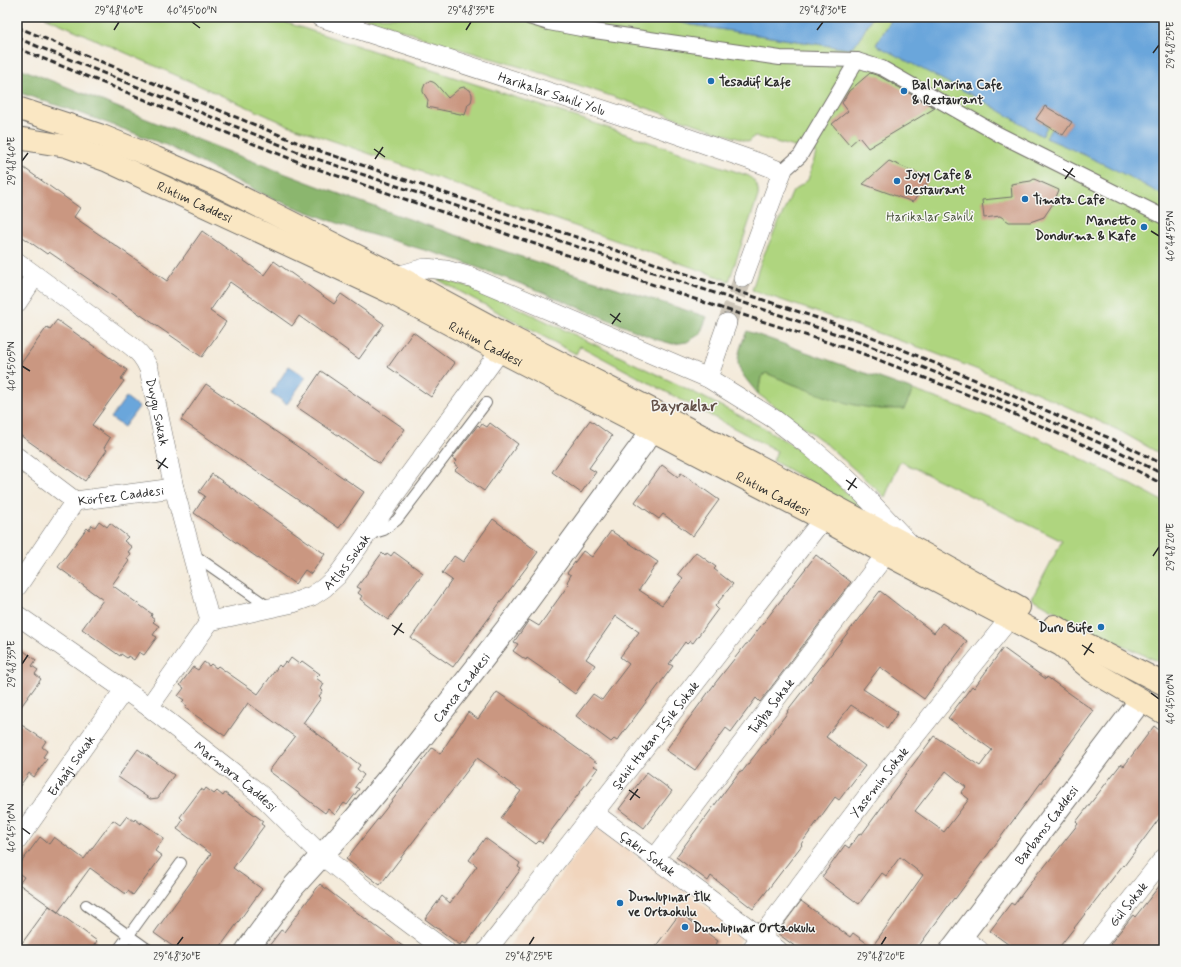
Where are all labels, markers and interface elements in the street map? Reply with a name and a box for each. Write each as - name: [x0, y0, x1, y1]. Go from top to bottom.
- text: 29°48'40"E: [95, 4, 143, 18]
- text: 40°45'00"N: [167, 4, 217, 18]
- text: 29°48'35"E: [448, 4, 495, 18]
- text: 29°48'30"E: [799, 4, 847, 18]
- text: 29°48'25"E: [1164, 21, 1178, 69]
- street label: Harikalar Sahili Yolu: [496, 69, 608, 120]
- place label: Tesadüf Kafe: [719, 74, 791, 91]
- marker: Tesadüf Kafe: [706, 76, 716, 86]
- place label: Bal Marina Cafe & Restaurant: [912, 77, 1002, 109]
- marker: Bal Marina Cafe & Restaurant: [899, 86, 909, 96]
- text: 29°48'40"E: [5, 137, 19, 185]
- place label: Joyy Cafe & Restaurant: [905, 167, 973, 199]
- marker: Joyy Cafe & Restaurant: [892, 176, 902, 186]
- street label: Rıhtım Caddesi: [154, 178, 235, 228]
- place label: Timata Cafe: [1033, 192, 1105, 209]
- marker: Timata Cafe: [1020, 194, 1030, 204]
- park label: Harikalar Sahili: [886, 209, 974, 226]
- text: 40°44'55"N: [1164, 210, 1178, 261]
- place label: Manetto Dondurma & Kafe: [1035, 213, 1136, 245]
- marker: Manetto Dondurma & Kafe: [1139, 222, 1149, 232]
- street label: Rıhtım Caddesi: [445, 318, 525, 371]
- text: 40°45'05"N: [5, 341, 19, 391]
- street label: Duygu Sokak: [141, 377, 172, 448]
- district label: Bayraklar: [651, 397, 718, 417]
- street label: Rıhtım Caddesi: [733, 468, 813, 521]
- street label: Körfez Caddesi: [77, 482, 165, 511]
- text: 29°48'20"E: [1164, 523, 1178, 571]
- street label: Atlas Sokak: [320, 530, 375, 594]
- place label: Duru Büfe: [1038, 620, 1094, 637]
- marker: Duru Büfe: [1096, 622, 1106, 632]
- text: 29°48'35"E: [5, 640, 19, 688]
- street label: Canca Caddesi: [430, 650, 495, 727]
- text: 40°45'00"N: [1164, 674, 1178, 724]
- street label: Tuğba Sokak: [745, 675, 799, 738]
- street label: Şehit Hakan Işık Sokak: [608, 678, 704, 793]
- street label: Erdağı Sokak: [44, 731, 100, 800]
- street label: Marmara Caddesi: [190, 738, 280, 816]
- street label: Yasemin Sokak: [847, 744, 913, 822]
- street label: Barbaros Caddesi: [1012, 783, 1083, 869]
- text: 40°45'10"N: [5, 803, 19, 852]
- street label: Çakır Sokak: [615, 828, 679, 881]
- street label: Gül Sokak: [1106, 878, 1152, 931]
- place label: Dumlupınar İlk ve Ortaokulu: [628, 889, 711, 921]
- marker: Dumlupınar İlk ve Ortaokulu: [615, 898, 625, 908]
- place label: Dumlupınar Ortaokulu: [693, 920, 815, 937]
- marker: Dumlupınar Ortaokulu: [680, 922, 690, 932]
- text: 29°48'30"E: [153, 950, 201, 964]
- text: 29°48'25"E: [505, 950, 553, 964]
- text: 29°48'20"E: [857, 950, 905, 964]

